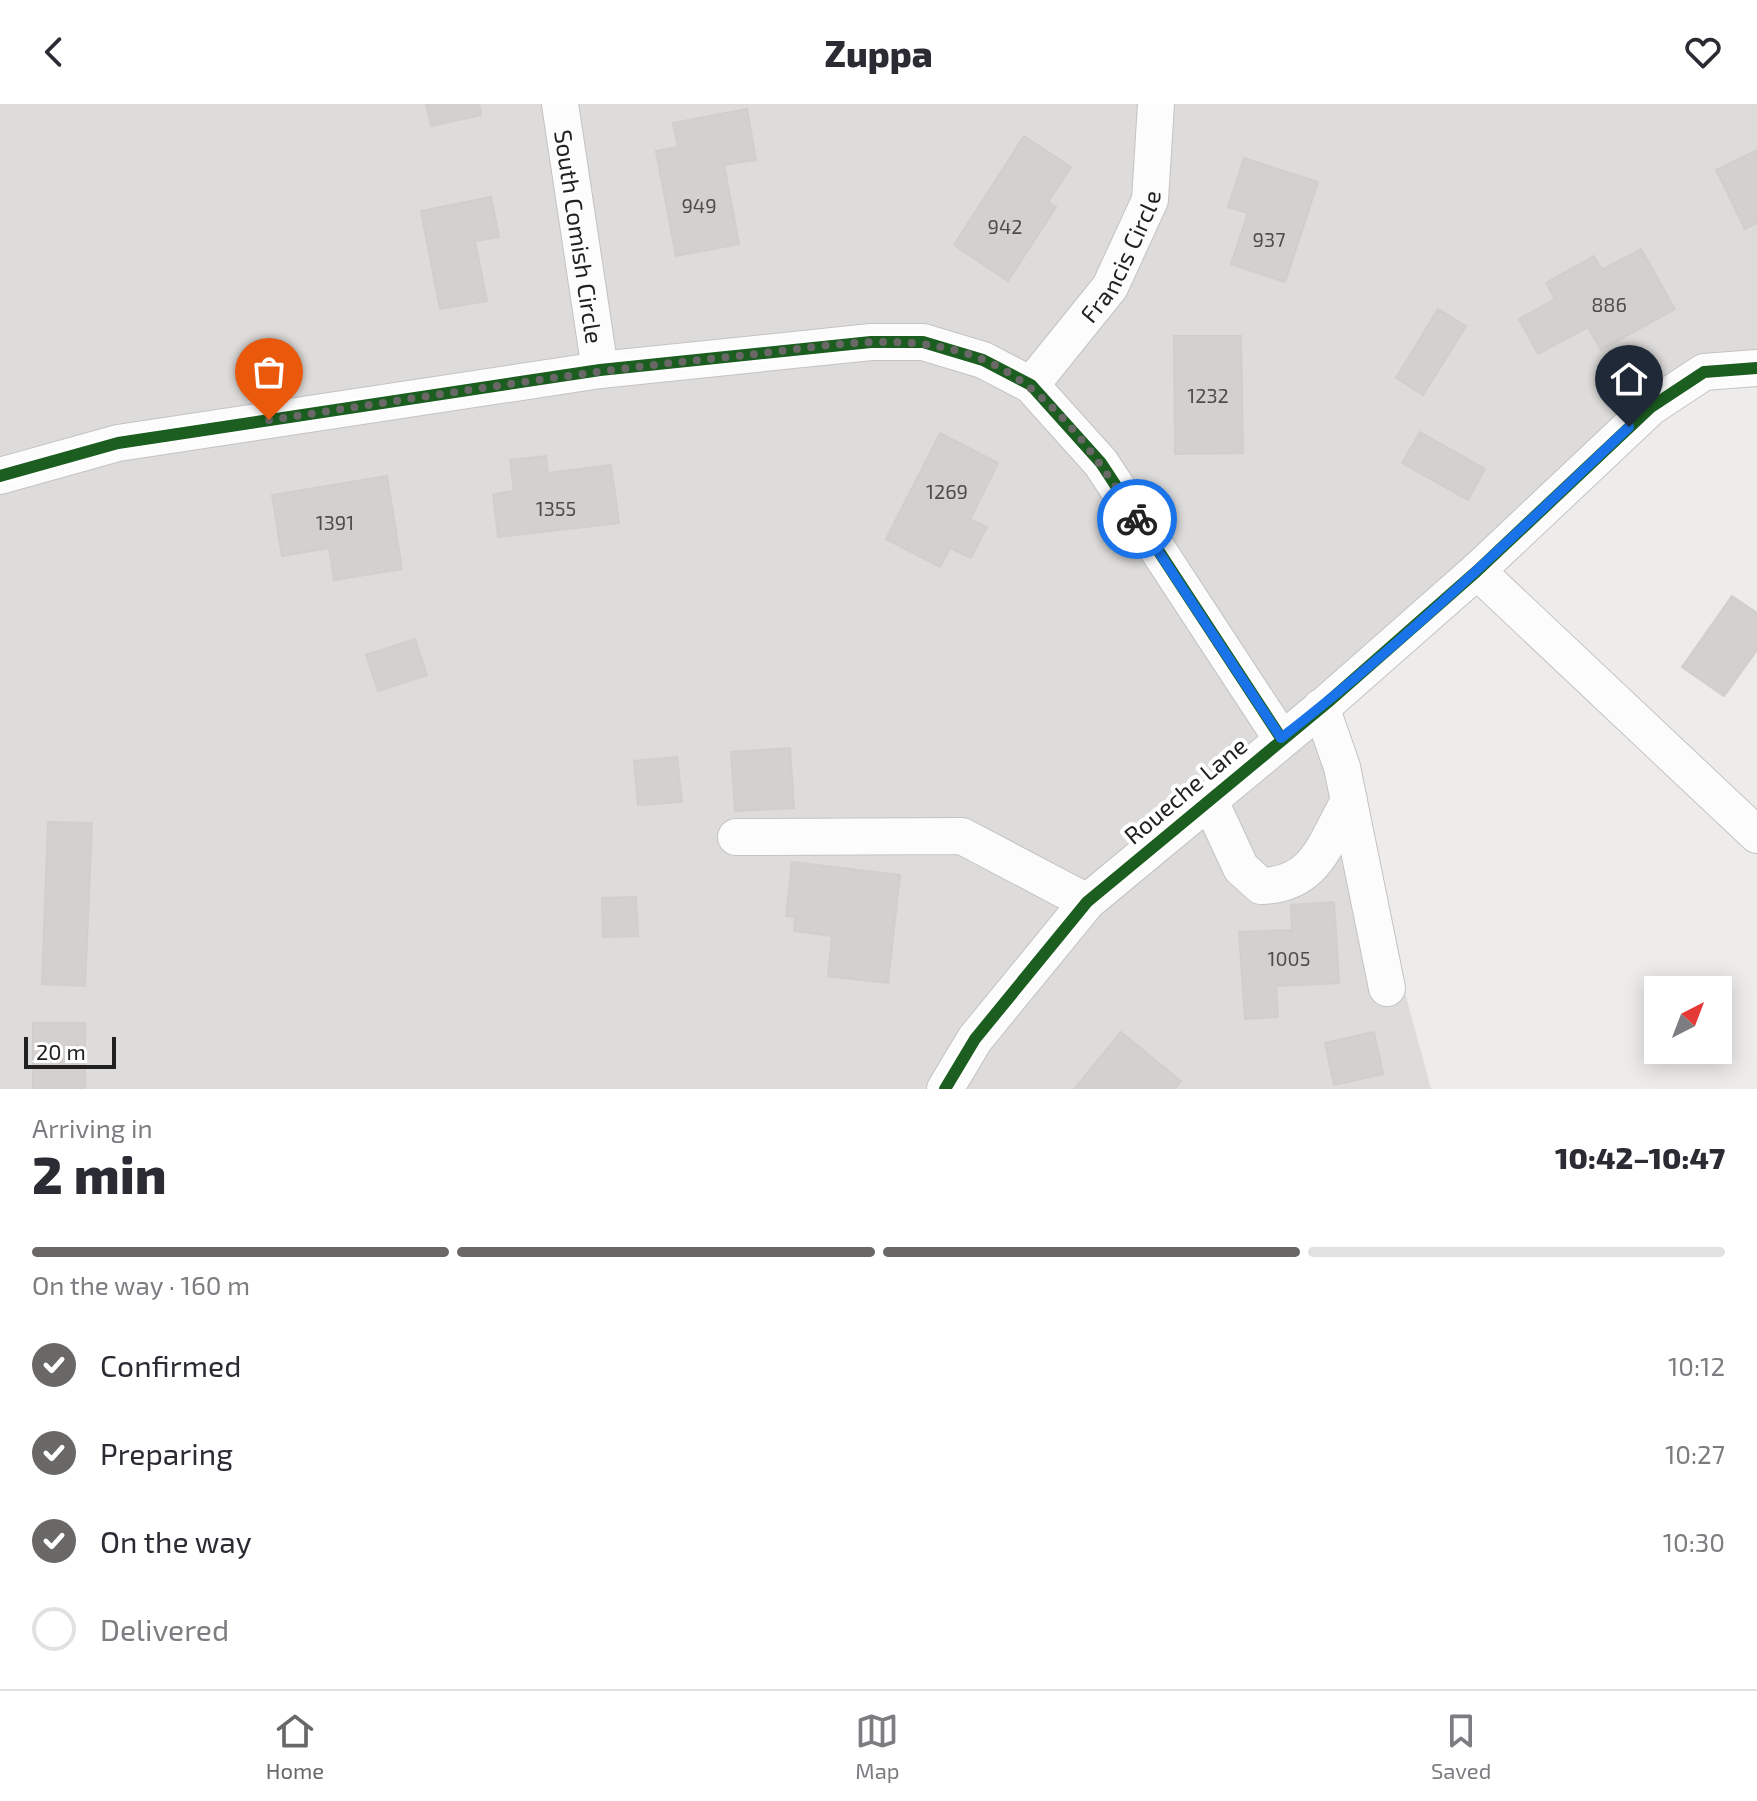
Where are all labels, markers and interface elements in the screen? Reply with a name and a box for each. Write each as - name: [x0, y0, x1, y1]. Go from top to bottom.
- icon: back: [32, 30, 76, 74]
- icon: heart: [1681, 30, 1725, 74]
- text: Zuppa: [824, 31, 933, 74]
- street label: South Comish Circle: [550, 128, 610, 345]
- street label: Francis Circle: [1073, 190, 1165, 328]
- house number: 949: [681, 193, 717, 217]
- house number: 942: [988, 214, 1022, 238]
- house number: 937: [1253, 227, 1285, 251]
- house number: 886: [1591, 292, 1627, 316]
- pin: [235, 338, 303, 420]
- pin: [1595, 345, 1663, 427]
- icon: bag: [247, 350, 291, 394]
- icon: home: [1607, 357, 1651, 401]
- house number: 1232: [1187, 383, 1229, 407]
- house number: 1269: [926, 479, 968, 503]
- courier: [1097, 479, 1177, 559]
- house number: 1355: [536, 496, 576, 520]
- icon: bike: [1115, 497, 1159, 541]
- house number: 1391: [316, 510, 354, 534]
- street label: Roueche Lane: [1118, 730, 1252, 850]
- house number: 1005: [1268, 946, 1310, 970]
- north arrow: [1644, 976, 1732, 1064]
- map controls: [1644, 976, 1732, 1064]
- scale bar: [24, 1033, 116, 1069]
- text: 20 m: [36, 1038, 86, 1064]
- text: Arriving in: [32, 1112, 153, 1143]
- text: 10:42–10:47: [1555, 1139, 1725, 1175]
- text: 2 min: [32, 1142, 167, 1204]
- text: On the way · 160 m: [32, 1269, 250, 1300]
- icon: check: [32, 1343, 76, 1387]
- text: Confirmed: [100, 1347, 241, 1383]
- text: 10:12: [1668, 1350, 1725, 1381]
- icon: check: [32, 1431, 76, 1475]
- text: Preparing: [100, 1435, 233, 1471]
- text: 10:27: [1665, 1438, 1725, 1469]
- icon: check: [32, 1519, 76, 1563]
- text: On the way: [100, 1523, 252, 1559]
- text: 10:30: [1663, 1526, 1725, 1557]
- text: Delivered: [100, 1611, 229, 1647]
- tab: Home: [266, 1709, 324, 1783]
- tab: Map: [855, 1709, 900, 1783]
- tab: Saved: [1431, 1709, 1491, 1783]

